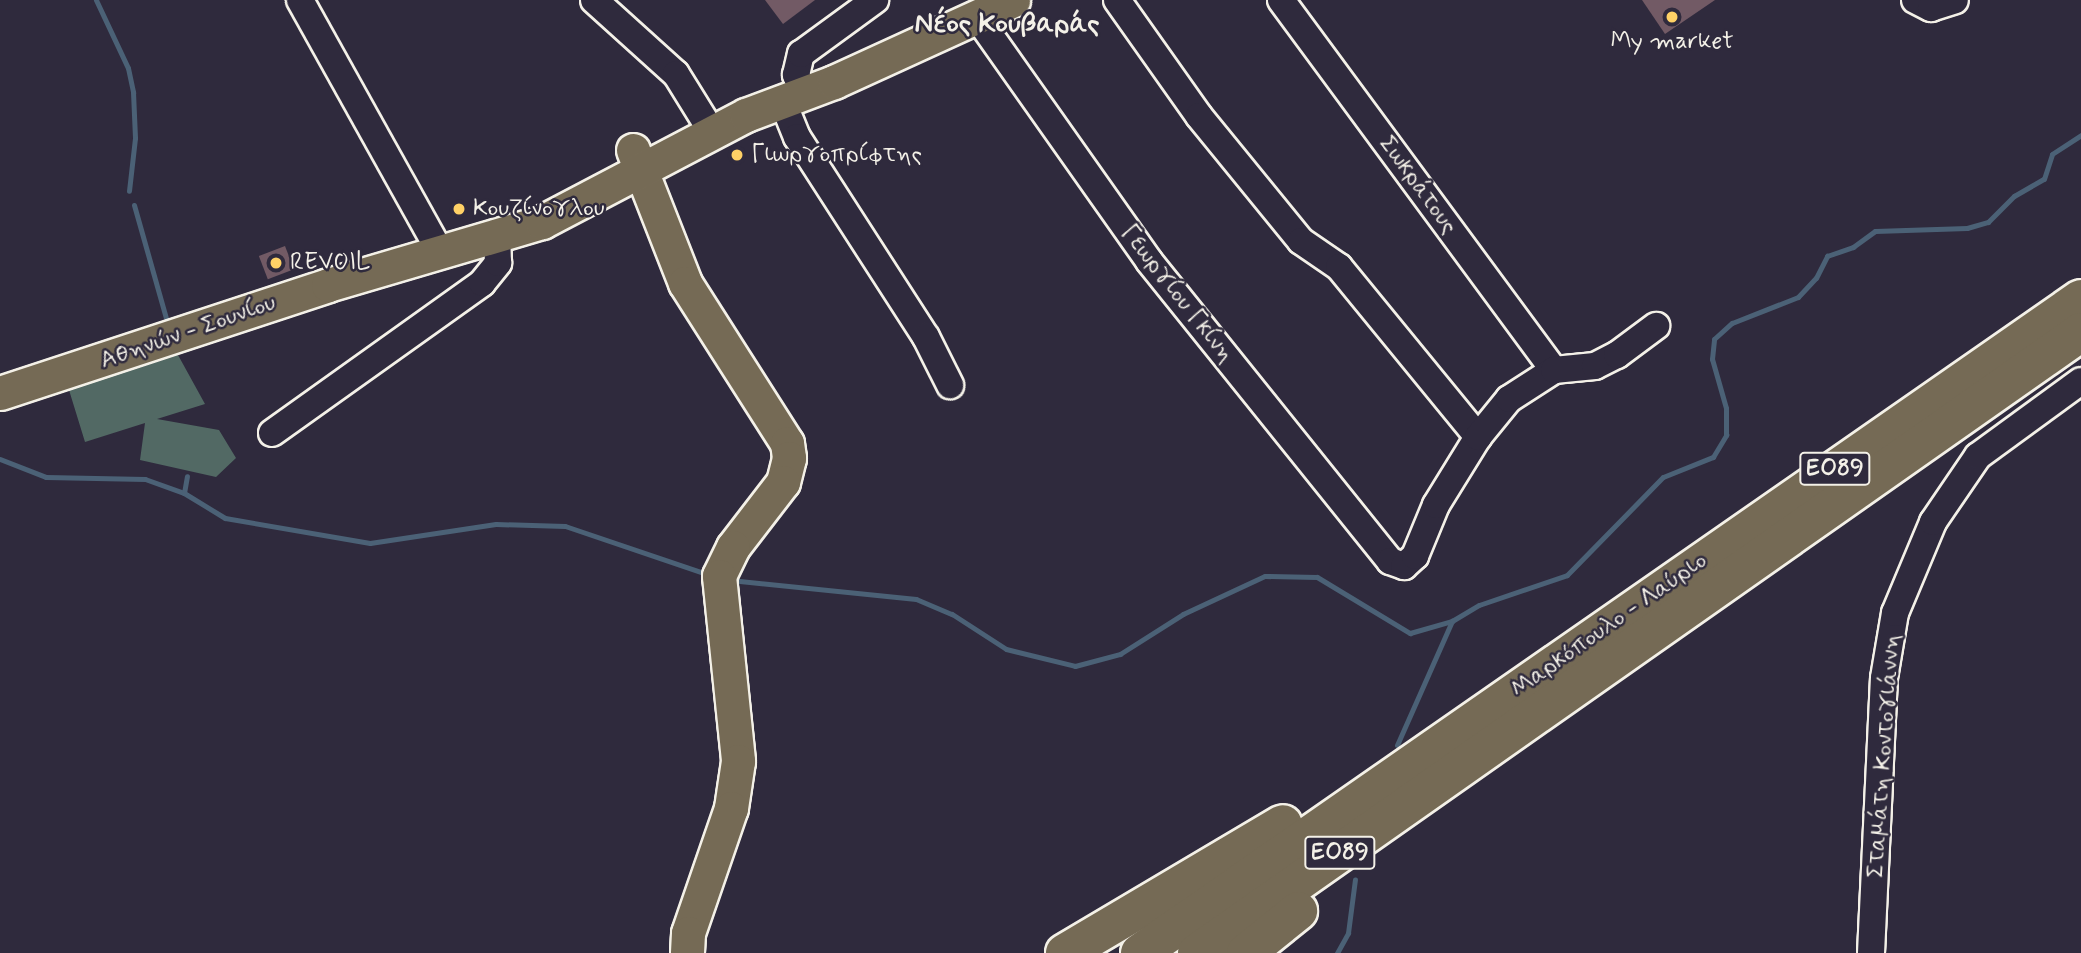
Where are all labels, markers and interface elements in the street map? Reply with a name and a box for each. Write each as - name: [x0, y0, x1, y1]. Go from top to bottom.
- district label: Νέος Κουβαράς: [915, 8, 1099, 42]
- marker: My market: [1664, 9, 1680, 25]
- place label: My market: [1613, 28, 1731, 56]
- street label: Σωκράτους: [1373, 130, 1463, 240]
- place label: Γιωργοπρίφτης: [751, 141, 922, 169]
- marker: Γιωργοπρίφτης: [729, 147, 745, 163]
- place label: Κουζίνογλου: [473, 195, 605, 223]
- marker: Κουζίνογλου: [451, 201, 467, 217]
- street label: Γεωργίου Γκίνη: [1114, 219, 1240, 369]
- place label: REVOIL: [290, 249, 371, 277]
- marker: REVOIL: [268, 255, 284, 271]
- street label: Αθηνών - Σουνίου: [96, 288, 280, 376]
- road number: ΕΟ89: [1798, 449, 1872, 489]
- street label: Μαρκόπουλο - Λαύριο: [1505, 546, 1713, 704]
- street label: Σταμάτη Κοντογιάννη: [1861, 633, 1907, 879]
- road number: ΕΟ89: [1303, 834, 1377, 873]

